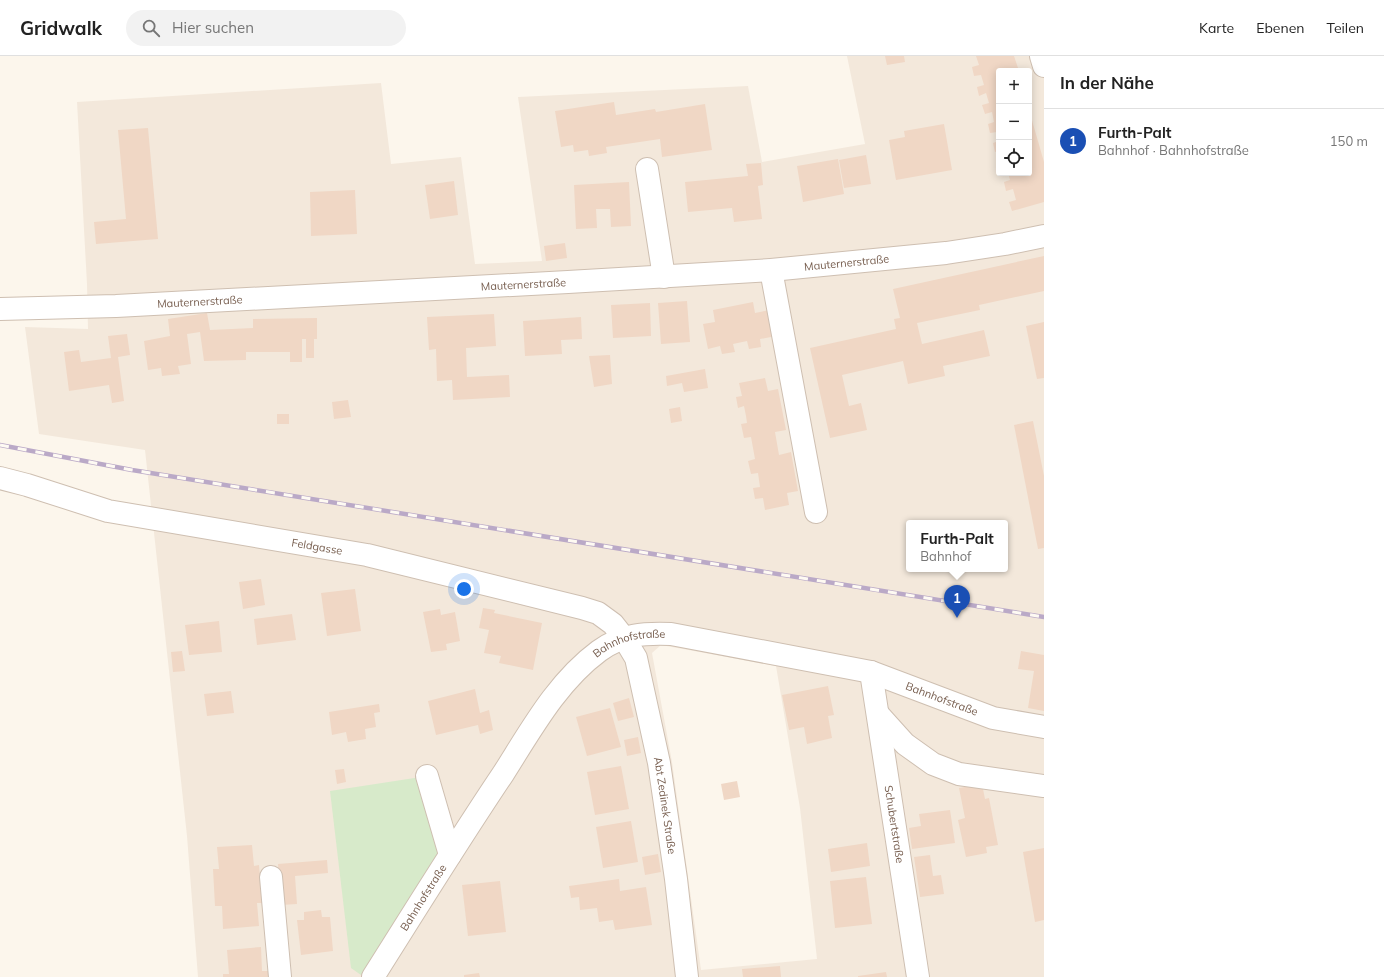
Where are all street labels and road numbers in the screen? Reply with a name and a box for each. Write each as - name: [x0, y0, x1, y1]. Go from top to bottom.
- street label: Mauternerstraße: [803, 252, 890, 274]
- street label: Mauternerstraße: [480, 275, 566, 294]
- street label: Mauternerstraße: [157, 292, 243, 311]
- street label: Feldgasse: [291, 535, 344, 558]
- street label: Bahnhofstraße: [590, 627, 665, 660]
- street label: Bahnhofstraße: [904, 679, 980, 719]
- street label: Abt Zedinek Straße: [651, 755, 679, 855]
- street label: Schubertstraße: [882, 784, 907, 864]
- street label: Bahnhofstraße: [397, 862, 449, 933]

